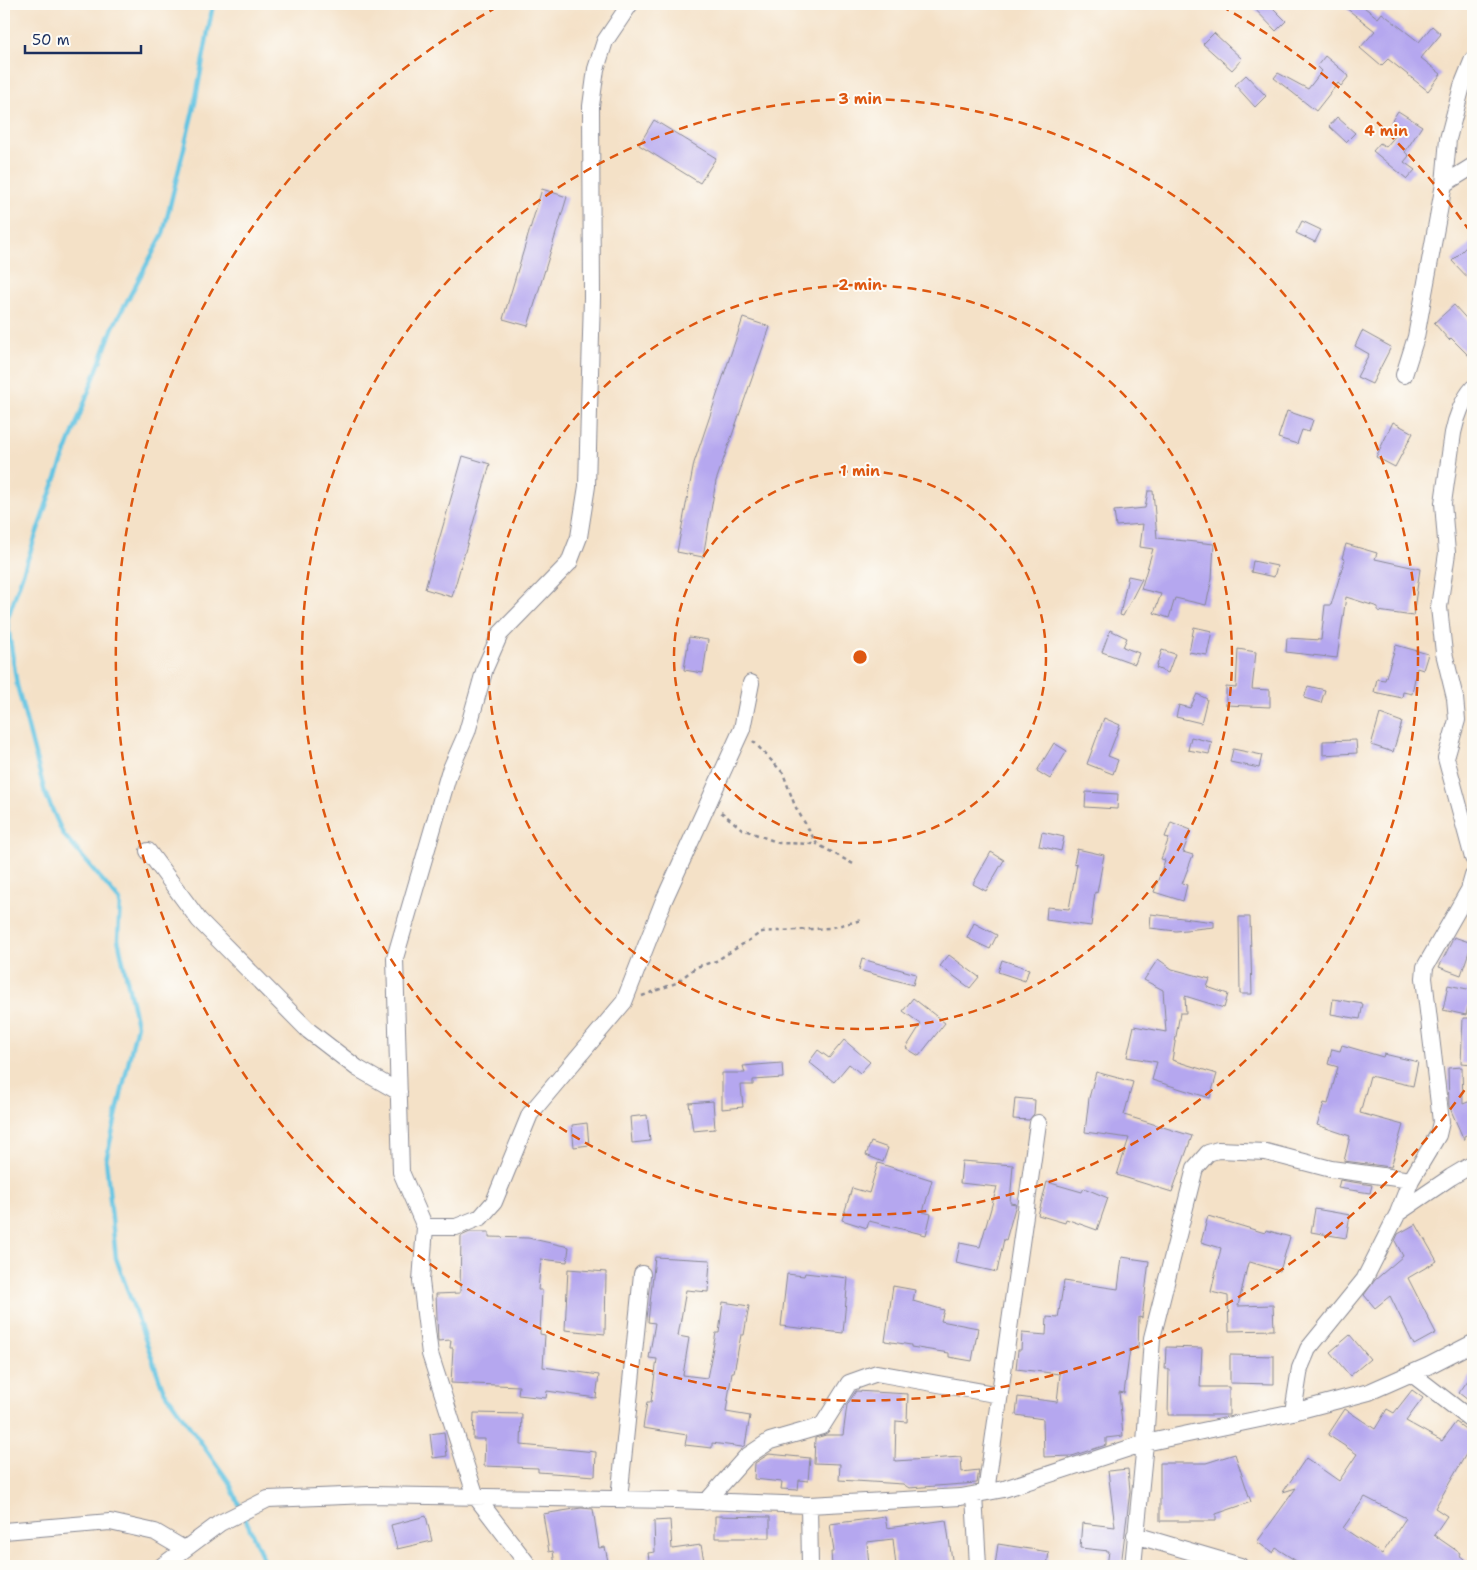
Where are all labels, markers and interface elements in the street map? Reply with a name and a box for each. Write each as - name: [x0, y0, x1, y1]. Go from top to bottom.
- scale bar: [25, 22, 141, 54]
- text: 50 m: [32, 30, 70, 50]
- text: 3 min: [838, 89, 882, 109]
- text: 4 min: [1364, 121, 1408, 141]
- text: 2 min: [838, 275, 882, 295]
- text: 1 min: [840, 461, 880, 481]
- centre of rings: [851, 648, 869, 666]

